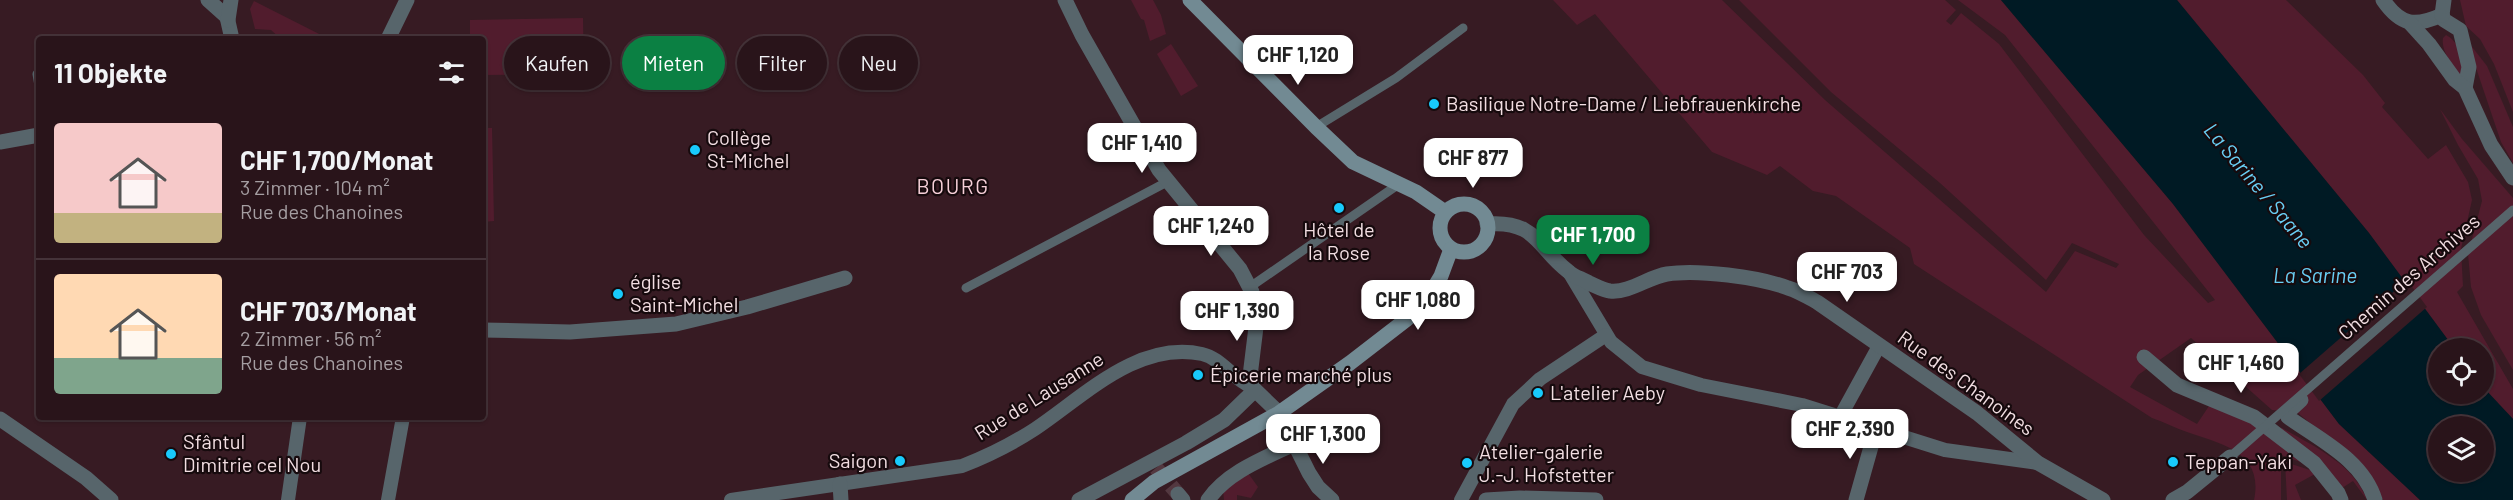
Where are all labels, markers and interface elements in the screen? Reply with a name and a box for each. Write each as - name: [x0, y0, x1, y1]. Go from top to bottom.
- pin: CHF 1,120: [1229, 35, 1367, 86]
- chip: Kaufen: [504, 36, 610, 90]
- chip: Mieten: [622, 36, 725, 90]
- chip: Filter: [737, 36, 827, 90]
- chip: Neu: [839, 36, 918, 90]
- text: CHF 1,120: [1257, 42, 1339, 66]
- icon: filters: [435, 56, 468, 89]
- text: 11 Objekte: [54, 57, 167, 88]
- place label: Basilique Notre-Dame / Liebfrauenkirche: [1446, 91, 1801, 115]
- marker: Basilique Notre-Dame / Liebfrauenkirche: [1427, 97, 1441, 111]
- water label: La Sarine / Saane: [2199, 117, 2319, 253]
- pin: CHF 1,410: [1073, 123, 1211, 174]
- place label: Collège St-Michel: [707, 125, 789, 172]
- text: CHF 1,410: [1102, 130, 1182, 154]
- pin: CHF 877: [1418, 138, 1528, 189]
- marker: Collège St-Michel: [688, 143, 702, 157]
- text: CHF 1,700/Monat: [240, 144, 433, 175]
- text: CHF 877: [1438, 145, 1508, 169]
- icon: home: [102, 147, 174, 219]
- district label: BOURG: [916, 173, 990, 198]
- text: 3 Zimmer · 104 m²: [240, 175, 390, 199]
- text: Rue des Chanoines: [240, 199, 403, 223]
- marker: Hôtel de la Rose: [1332, 201, 1346, 215]
- pin: CHF 1,240: [1142, 206, 1280, 257]
- street label: Chemin des Archives: [2333, 208, 2484, 344]
- text: CHF 1,240: [1168, 213, 1255, 237]
- pin: CHF 1,700: [1524, 215, 1662, 266]
- place label: Hôtel de la Rose: [1303, 217, 1375, 264]
- text: CHF 1,700: [1550, 222, 1636, 246]
- pin: CHF 703: [1792, 252, 1902, 303]
- text: CHF 703: [1811, 259, 1883, 283]
- water label: La Sarine: [2273, 262, 2357, 287]
- place label: église Saint-Michel: [630, 269, 738, 316]
- pin: CHF 1,080: [1349, 280, 1487, 331]
- marker: église Saint-Michel: [611, 287, 625, 301]
- text: CHF 1,080: [1375, 287, 1461, 311]
- pin: CHF 1,390: [1168, 291, 1306, 342]
- text: CHF 703/Monat: [240, 295, 417, 326]
- icon: home: [102, 298, 174, 370]
- text: CHF 1,390: [1194, 298, 1280, 322]
- street label: Rue des Chanoines: [1894, 325, 2040, 440]
- text: 2 Zimmer · 56 m²: [240, 326, 382, 350]
- map controls: [2428, 338, 2494, 482]
- button: locate: [2428, 338, 2494, 404]
- pin: CHF 1,460: [2172, 343, 2310, 394]
- street label: Rue de Lausanne: [970, 346, 1107, 444]
- text: Rue des Chanoines: [240, 350, 403, 374]
- text: CHF 1,460: [2198, 350, 2284, 374]
- place label: Épicerie marché plus: [1210, 362, 1392, 386]
- marker: Épicerie marché plus: [1191, 368, 1205, 382]
- place label: L'atelier Aeby: [1550, 380, 1665, 404]
- marker: L'atelier Aeby: [1531, 386, 1545, 400]
- pin: CHF 2,390: [1781, 409, 1919, 460]
- pin: CHF 1,300: [1254, 414, 1392, 465]
- text: CHF 2,390: [1805, 416, 1895, 440]
- button: layers: [2428, 416, 2494, 482]
- text: CHF 1,300: [1280, 421, 1366, 445]
- place label: Sfântul Dimitrie cel Nou: [183, 429, 321, 476]
- place label: Atelier-galerie J.-J. Hofstetter: [1479, 439, 1614, 486]
- marker: Sfântul Dimitrie cel Nou: [164, 447, 178, 461]
- place label: Saigon: [829, 448, 888, 472]
- place label: Teppan-Yaki: [2185, 449, 2292, 473]
- marker: Saigon: [893, 454, 907, 468]
- marker: Teppan-Yaki: [2166, 455, 2180, 469]
- marker: Atelier-galerie J.-J. Hofstetter: [1460, 456, 1474, 470]

